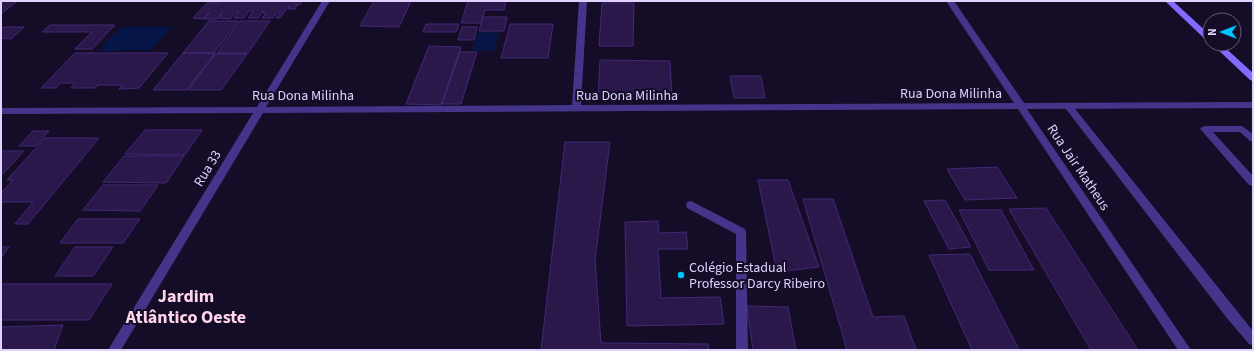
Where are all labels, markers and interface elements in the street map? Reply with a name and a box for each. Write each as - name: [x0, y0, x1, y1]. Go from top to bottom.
- north arrow: [1202, 12, 1242, 52]
- text: N: [1205, 28, 1220, 36]
- street label: Rua Dona Milinha: [900, 84, 1002, 104]
- street label: Rua Dona Milinha: [252, 86, 354, 106]
- street label: Rua Dona Milinha: [576, 86, 678, 106]
- street label: Rua Jair Matheus: [1042, 120, 1115, 215]
- street label: Rua 33: [189, 146, 227, 191]
- place label: Colégio Estadual Professor Darcy Ribeiro: [689, 258, 825, 294]
- marker: Colégio Estadual Professor Darcy Ribeiro: [676, 270, 686, 280]
- district label: Jardim Atlântico Oeste: [125, 284, 246, 330]

